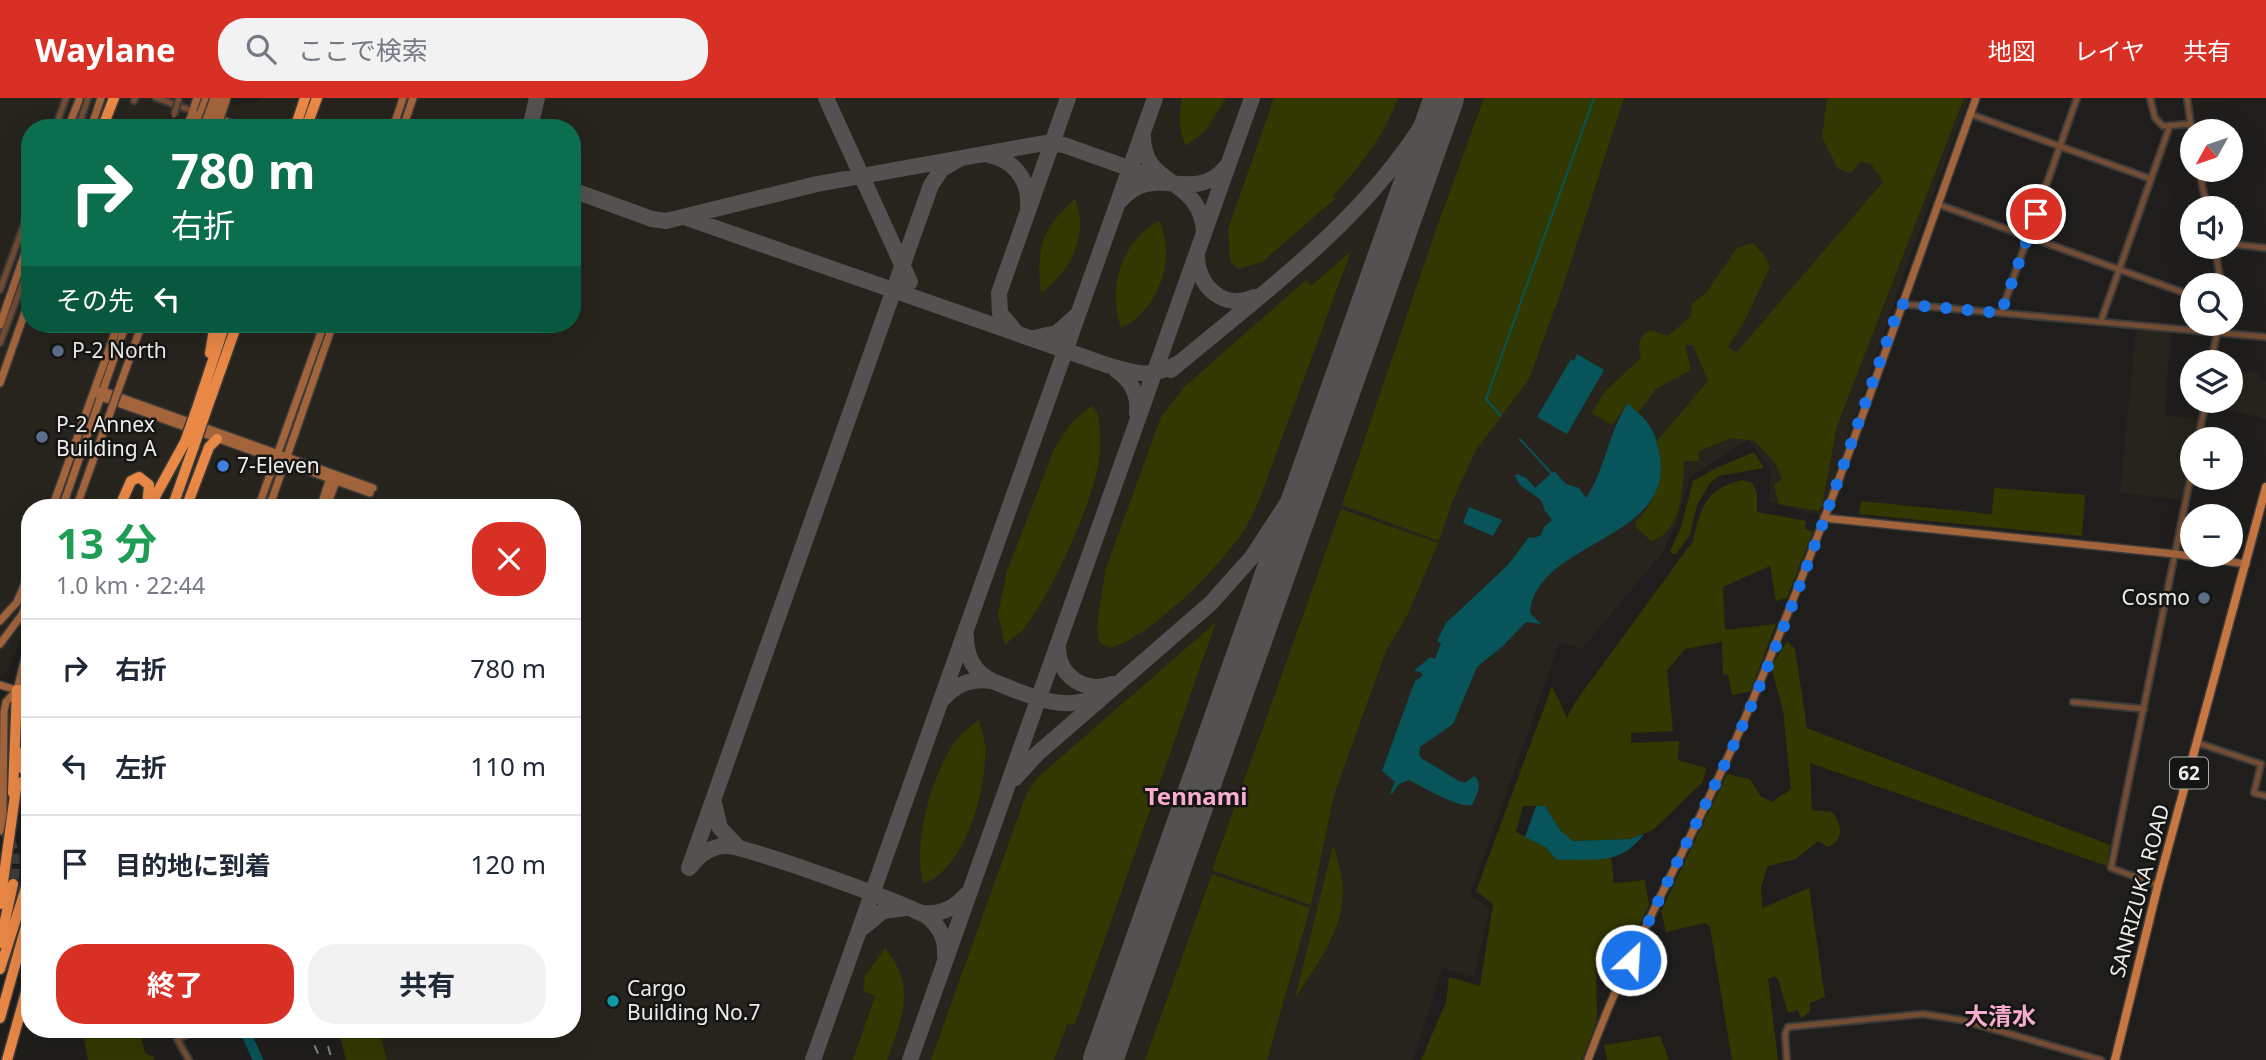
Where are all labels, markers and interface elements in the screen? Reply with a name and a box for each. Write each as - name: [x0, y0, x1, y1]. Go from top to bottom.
- search box: [218, 18, 708, 81]
- text: Waylane: [35, 27, 176, 72]
- icon: search: [242, 30, 280, 68]
- text: ここで検索: [298, 32, 428, 68]
- text: 地図: [1988, 34, 2036, 67]
- text: レイヤ: [2074, 34, 2145, 67]
- text: 共有: [2183, 34, 2231, 67]
- north arrow: [2180, 119, 2244, 182]
- map controls: [2180, 119, 2243, 567]
- text: 780 m: [171, 137, 316, 203]
- icon: right: [56, 147, 147, 238]
- pin: [2006, 184, 2066, 244]
- icon: arrive: [2017, 195, 2055, 233]
- button: sound: [2180, 196, 2243, 259]
- text: 右折: [171, 203, 235, 246]
- button: search: [2180, 273, 2243, 336]
- icon: left: [148, 280, 186, 318]
- text: その先: [56, 282, 134, 318]
- place label: P-2 North: [72, 336, 167, 364]
- marker: P-2 North: [50, 343, 66, 359]
- button: layers: [2180, 350, 2243, 413]
- place label: P-2 Annex Building A: [56, 410, 157, 462]
- button: +: [2180, 427, 2243, 490]
- marker: P-2 Annex Building A: [34, 429, 50, 445]
- place label: 7-Eleven: [237, 451, 320, 479]
- marker: 7-Eleven: [215, 458, 231, 474]
- button: −: [2180, 504, 2243, 567]
- text: 13 分: [56, 514, 157, 571]
- button: close: [472, 522, 546, 596]
- text: 1.0 km · 22:44: [56, 569, 205, 601]
- place label: Cosmo: [2122, 583, 2190, 611]
- marker: Cosmo: [2196, 590, 2212, 606]
- icon: right: [56, 649, 94, 687]
- text: 780 m: [470, 650, 546, 686]
- text: 右折: [115, 651, 167, 687]
- icon: left: [56, 747, 94, 785]
- text: 110 m: [470, 748, 546, 784]
- text: 左折: [115, 749, 167, 785]
- road number: 62: [2170, 758, 2208, 788]
- district label: Tennami: [1145, 779, 1247, 812]
- street label: SANRIZUKA ROAD: [2102, 801, 2176, 980]
- icon: arrive: [56, 845, 94, 883]
- text: 120 m: [470, 846, 546, 882]
- text: 目的地に到着: [115, 847, 271, 883]
- position arrow: [1594, 923, 1668, 997]
- button: 終了: [56, 944, 294, 1024]
- button: 共有: [308, 944, 546, 1024]
- place label: Cargo Building No.7: [627, 974, 760, 1026]
- marker: Cargo Building No.7: [605, 993, 621, 1009]
- district label: 大清水: [1964, 999, 2036, 1032]

